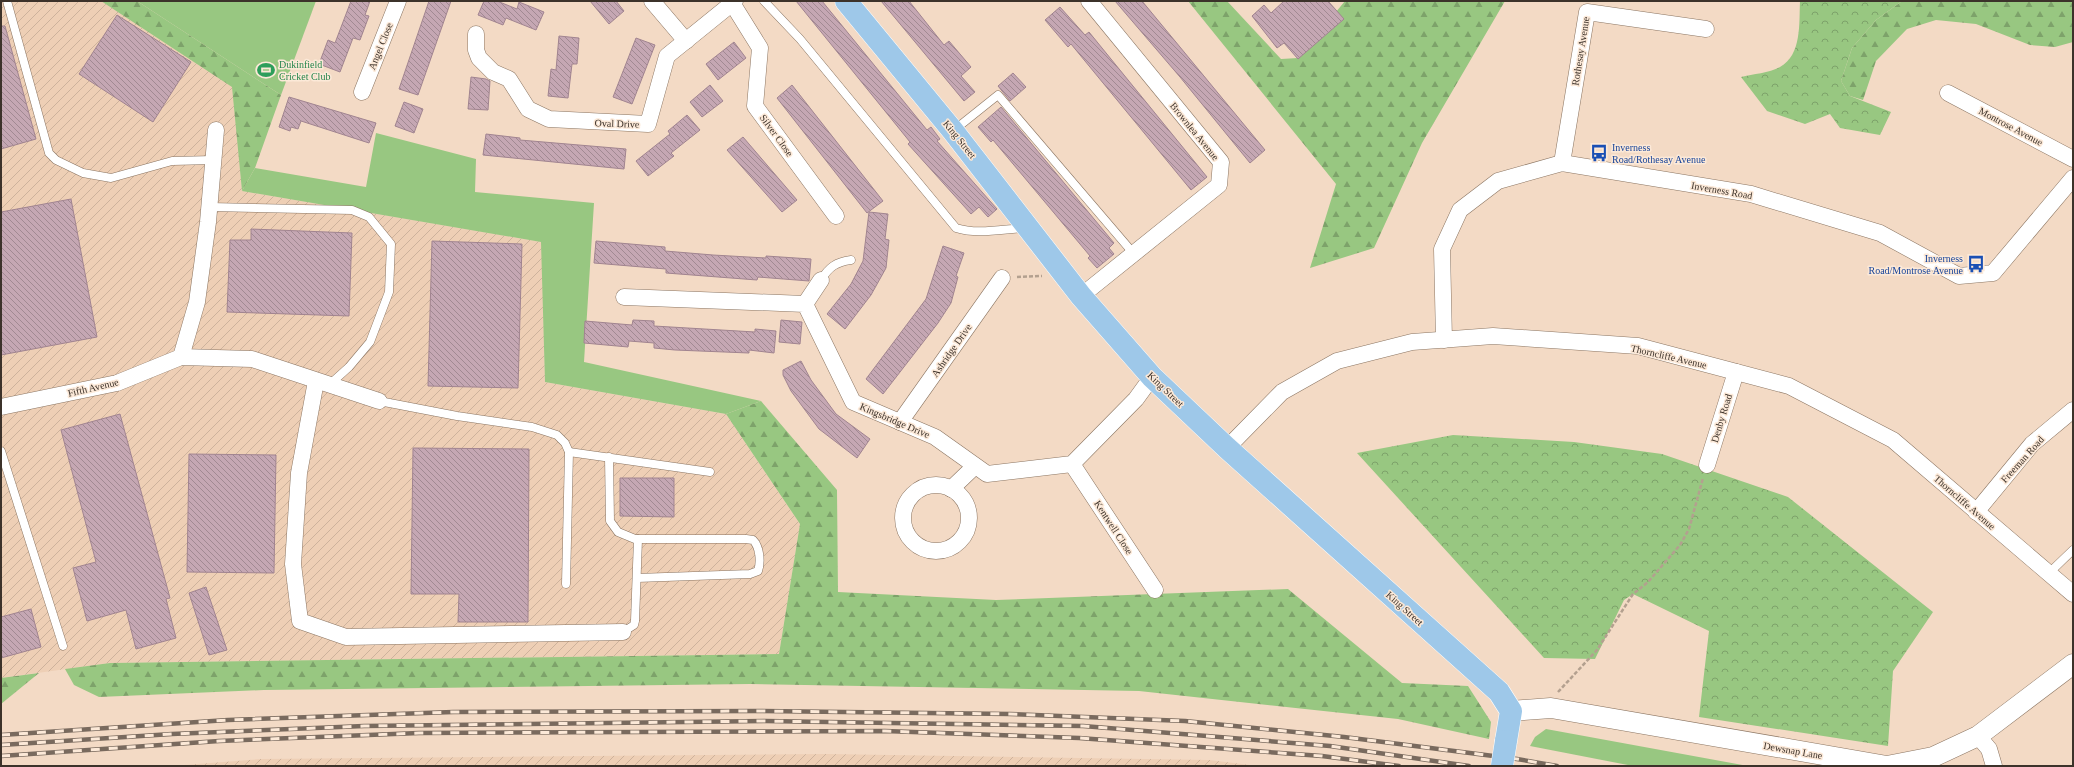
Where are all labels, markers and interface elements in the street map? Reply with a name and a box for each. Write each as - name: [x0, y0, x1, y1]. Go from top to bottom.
- street label: Rothesay Avenue: [1570, 15, 1591, 86]
- street label: Angel Close: [366, 21, 395, 71]
- place label: Dukinfield Cricket Club: [279, 59, 330, 82]
- sports icon: Dukinfield Cricket Club: [256, 60, 276, 80]
- street label: Brownlea Avenue: [1168, 100, 1222, 163]
- street label: Montrose Avenue: [1977, 105, 2045, 148]
- street label: Silver Close: [758, 112, 796, 159]
- street label: Oval Drive: [594, 117, 640, 130]
- street label: King Street: [941, 118, 978, 161]
- place label: Inverness Road/Rothesay Avenue: [1612, 142, 1706, 165]
- bus stop icon: Inverness Road/Rothesay Avenue: [1589, 143, 1609, 163]
- street label: Inverness Road: [1690, 180, 1753, 201]
- place label: Inverness Road/Montrose Avenue: [1868, 253, 1964, 276]
- bus stop icon: Inverness Road/Montrose Avenue: [1966, 254, 1986, 274]
- street label: Ashridge Drive: [929, 321, 974, 379]
- street label: Thorncliffe Avenue: [1630, 342, 1709, 371]
- street label: King Street: [1145, 369, 1186, 409]
- street label: Fifth Avenue: [67, 376, 120, 399]
- street label: Denby Road: [1709, 392, 1734, 444]
- street label: Kingsbridge Drive: [858, 401, 932, 440]
- street label: Freeman Road: [1999, 434, 2046, 485]
- street label: Thorncliffe Avenue: [1932, 473, 1998, 532]
- street label: Kentwell Close: [1092, 498, 1135, 557]
- street label: King Street: [1384, 589, 1426, 628]
- street label: Dewsnap Lane: [1763, 740, 1824, 761]

